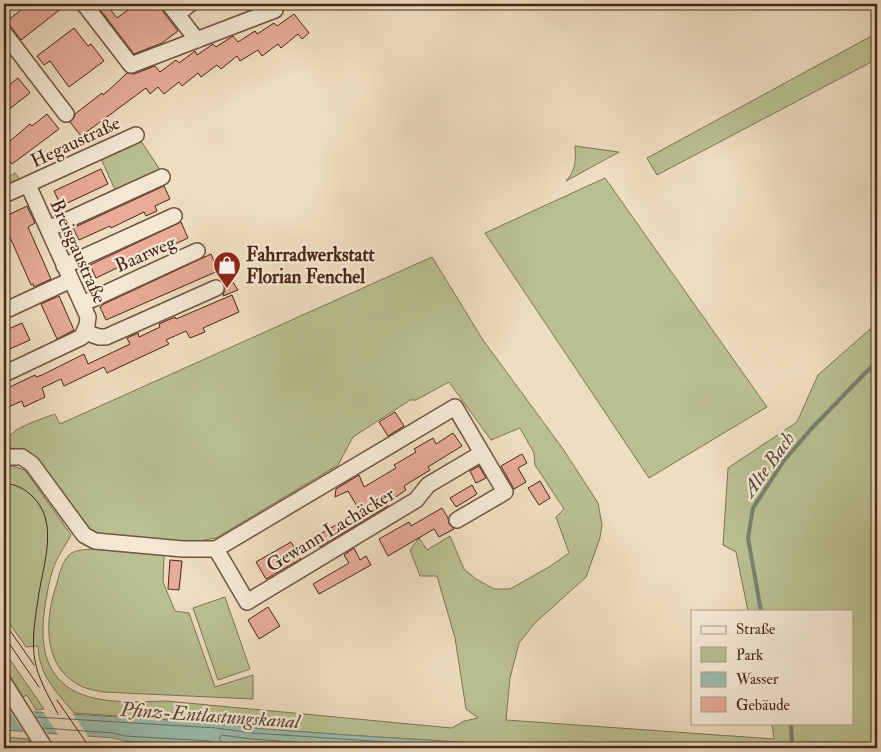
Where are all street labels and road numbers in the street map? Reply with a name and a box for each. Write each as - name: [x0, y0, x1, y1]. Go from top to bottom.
- street label: Hegaustraße: [27, 111, 124, 173]
- street label: Breisgaustraße: [44, 196, 112, 307]
- street label: Baarweg: [111, 230, 180, 278]
- street label: Gewann Lachäcker: [262, 482, 399, 578]

